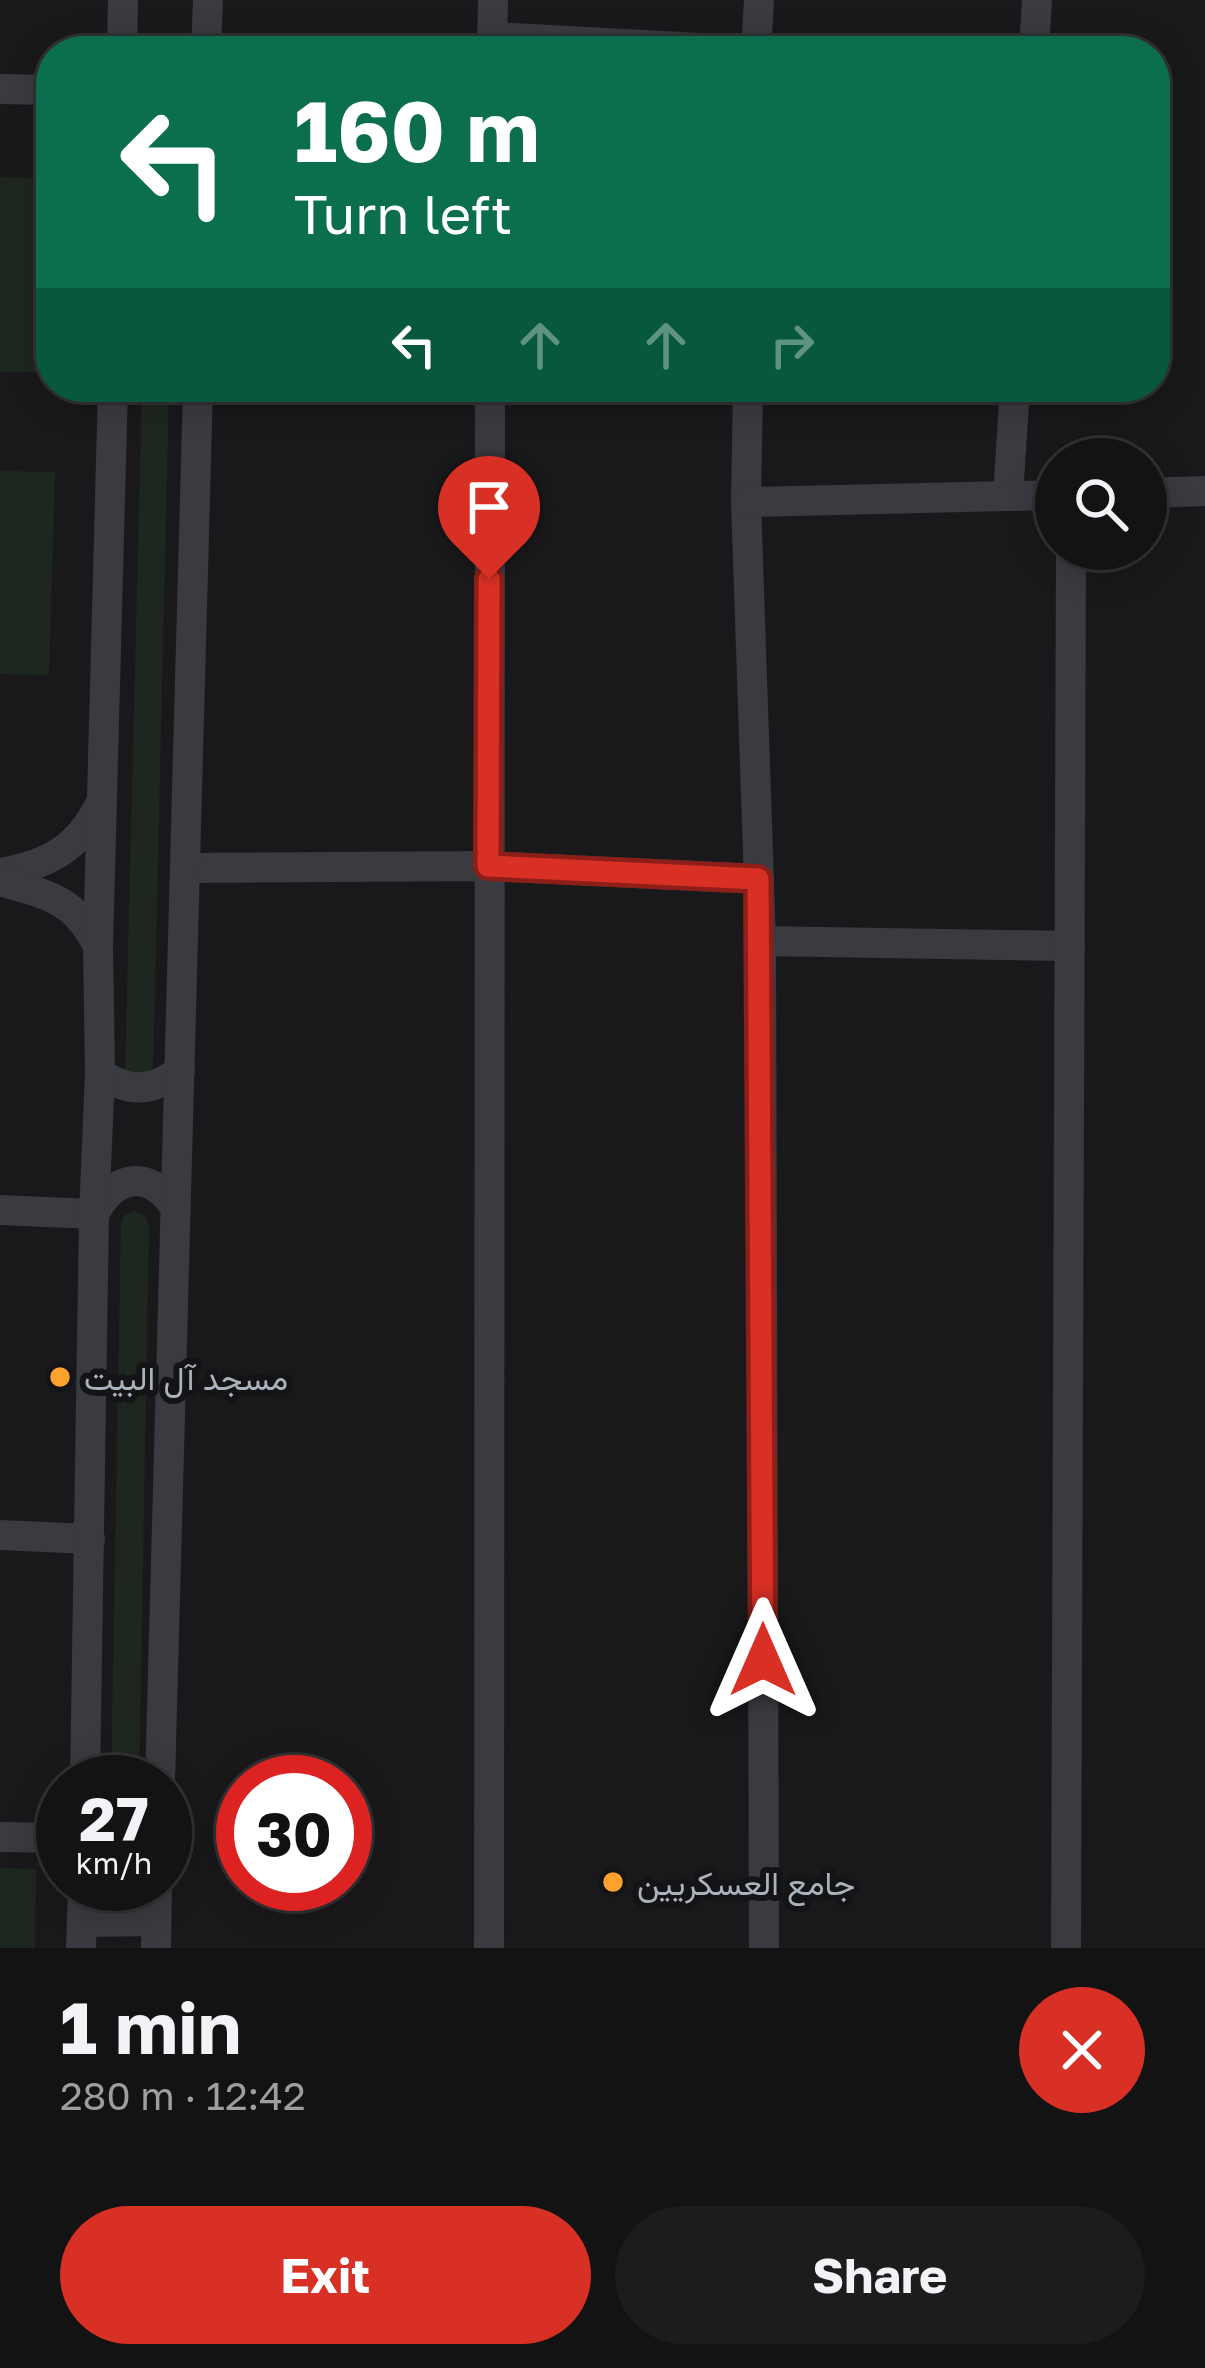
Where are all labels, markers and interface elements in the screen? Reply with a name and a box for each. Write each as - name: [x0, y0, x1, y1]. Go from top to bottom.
- text: 160 m: [294, 80, 540, 180]
- icon: left: [96, 84, 252, 240]
- text: Turn left: [294, 181, 512, 246]
- icon: left: [381, 312, 447, 378]
- icon: ahead: [507, 312, 573, 378]
- icon: ahead: [633, 312, 699, 378]
- icon: right: [759, 312, 825, 378]
- map controls: [1035, 438, 1167, 570]
- button: search: [1035, 438, 1167, 570]
- pin: [438, 456, 540, 579]
- icon: arrive: [456, 474, 522, 540]
- place label: مسجد آل البيت: [84, 1358, 288, 1398]
- marker: مسجد آل البيت: [47, 1364, 73, 1390]
- position arrow: [700, 1597, 826, 1723]
- speed limit sign: 30: [216, 1755, 372, 1911]
- text: 27: [79, 1782, 149, 1854]
- text: km/h: [76, 1845, 152, 1881]
- place label: جامع العسكريين: [637, 1863, 855, 1906]
- marker: جامع العسكريين: [600, 1869, 626, 1895]
- text: 1 min: [60, 1983, 241, 2070]
- button: close: [1019, 1987, 1145, 2113]
- text: 280 m · 12:42: [60, 2072, 306, 2119]
- button: Exit: [60, 2206, 591, 2344]
- button: Share: [615, 2206, 1145, 2344]

